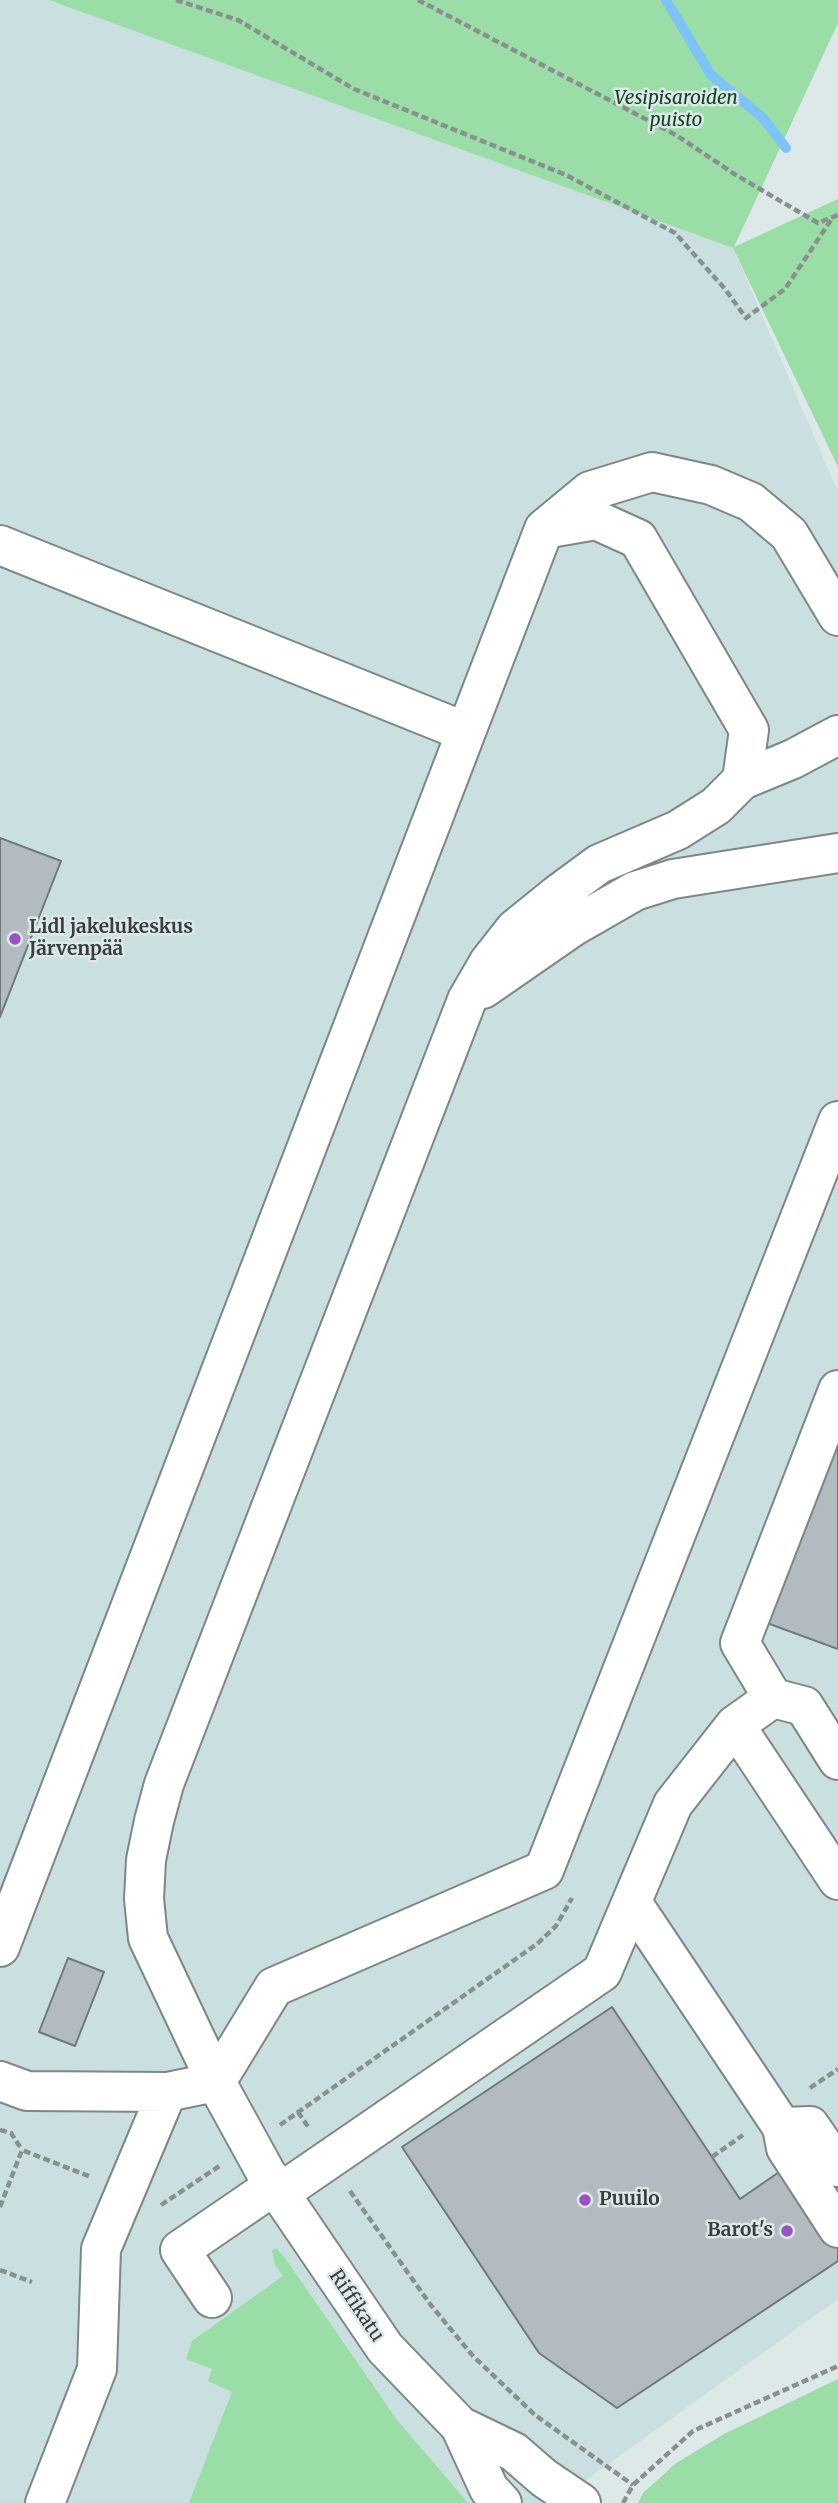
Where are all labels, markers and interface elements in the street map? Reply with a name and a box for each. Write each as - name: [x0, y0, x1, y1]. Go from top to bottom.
- park label: Vesipisaroiden puisto: [614, 88, 738, 132]
- place label: Lidl jakelukeskus Järvenpää: [29, 917, 193, 961]
- marker: Lidl jakelukeskus Järvenpää: [7, 931, 23, 947]
- place label: Puuilo: [599, 2189, 660, 2211]
- marker: Puuilo: [577, 2192, 593, 2208]
- place label: Barot's: [707, 2220, 773, 2242]
- marker: Barot's: [779, 2223, 795, 2239]
- street label: Riffikatu: [324, 2266, 388, 2346]

